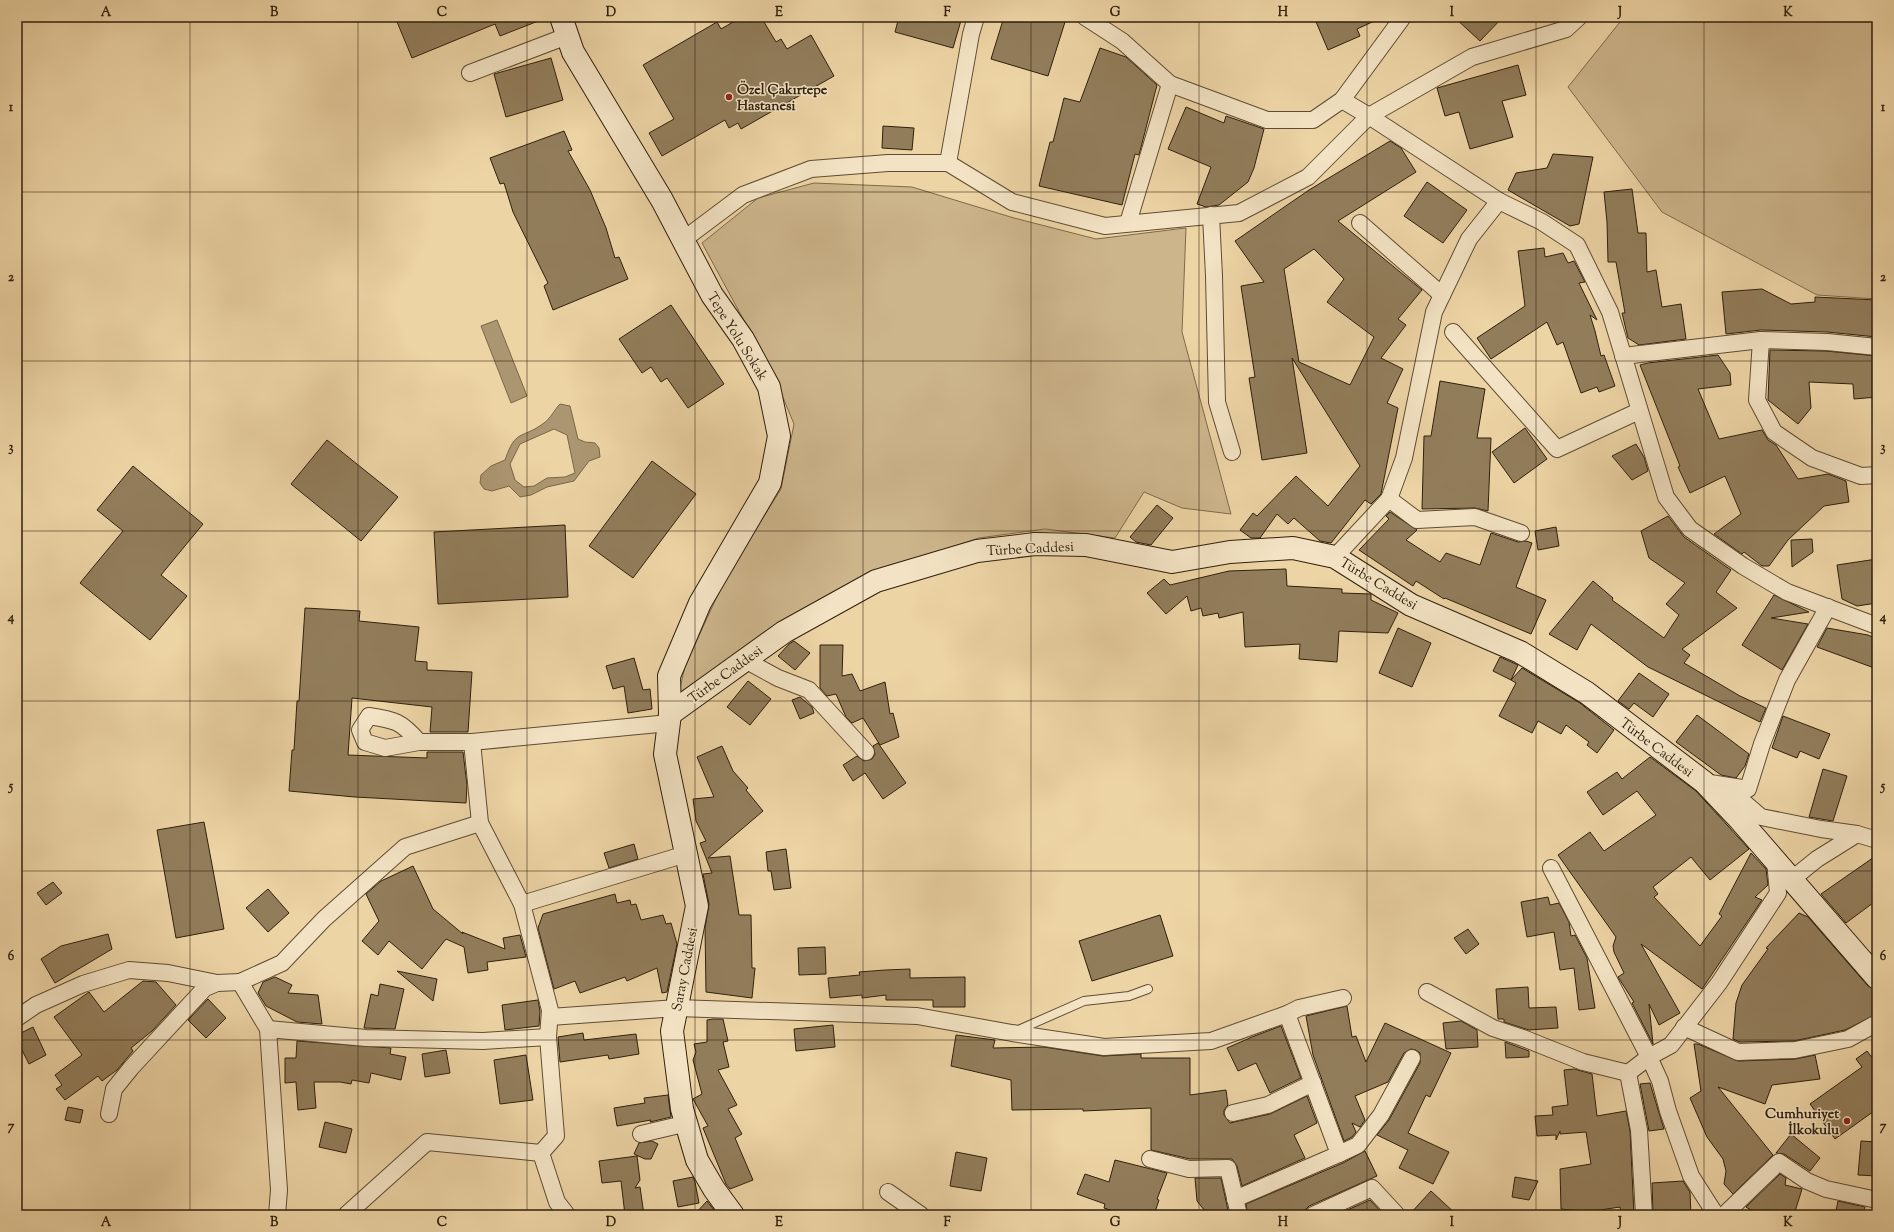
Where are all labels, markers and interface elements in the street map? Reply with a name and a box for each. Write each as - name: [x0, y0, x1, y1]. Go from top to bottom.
- text: A: [101, 4, 112, 22]
- text: B: [270, 4, 279, 22]
- text: C: [437, 4, 447, 22]
- text: D: [606, 4, 616, 22]
- text: E: [775, 4, 783, 22]
- text: F: [943, 4, 951, 22]
- text: G: [1110, 4, 1121, 22]
- text: H: [1278, 4, 1289, 22]
- text: I: [1450, 4, 1455, 22]
- text: J: [1617, 4, 1622, 22]
- text: K: [1783, 4, 1793, 22]
- place label: Özel Çakırtepe Hastanesi: [737, 80, 828, 117]
- marker: Özel Çakırtepe Hastanesi: [724, 92, 734, 102]
- text: 1: [9, 99, 14, 117]
- text: 1: [1881, 99, 1886, 117]
- text: 2: [8, 269, 15, 287]
- text: 2: [1880, 269, 1887, 287]
- street label: Tepe Yolu Sokak: [701, 289, 772, 385]
- text: 3: [8, 439, 14, 457]
- text: 3: [1880, 439, 1886, 457]
- street label: Türbe Caddesi: [986, 538, 1075, 562]
- street label: Türbe Caddesi: [1335, 554, 1421, 616]
- text: 4: [7, 609, 15, 627]
- text: 4: [1879, 609, 1887, 627]
- street label: Türbe Caddesi: [685, 642, 768, 710]
- street label: Türbe Caddesi: [1615, 714, 1697, 783]
- text: 5: [8, 778, 14, 796]
- text: 5: [1880, 778, 1886, 796]
- street label: Saray Caddesi: [668, 926, 704, 1013]
- text: 6: [8, 948, 15, 966]
- text: 6: [1880, 948, 1887, 966]
- place label: Cumhuriyet İlkokulu: [1765, 1105, 1840, 1141]
- marker: Cumhuriyet İlkokulu: [1842, 1116, 1852, 1126]
- text: 7: [8, 1118, 15, 1136]
- text: 7: [1880, 1118, 1887, 1136]
- text: A: [101, 1214, 112, 1232]
- text: B: [270, 1214, 279, 1232]
- text: C: [437, 1214, 447, 1232]
- text: D: [606, 1214, 616, 1232]
- text: E: [775, 1214, 783, 1232]
- text: F: [943, 1214, 951, 1232]
- text: G: [1110, 1214, 1121, 1232]
- text: H: [1278, 1214, 1289, 1232]
- text: I: [1450, 1214, 1455, 1232]
- text: J: [1617, 1214, 1622, 1232]
- text: K: [1783, 1214, 1793, 1232]

